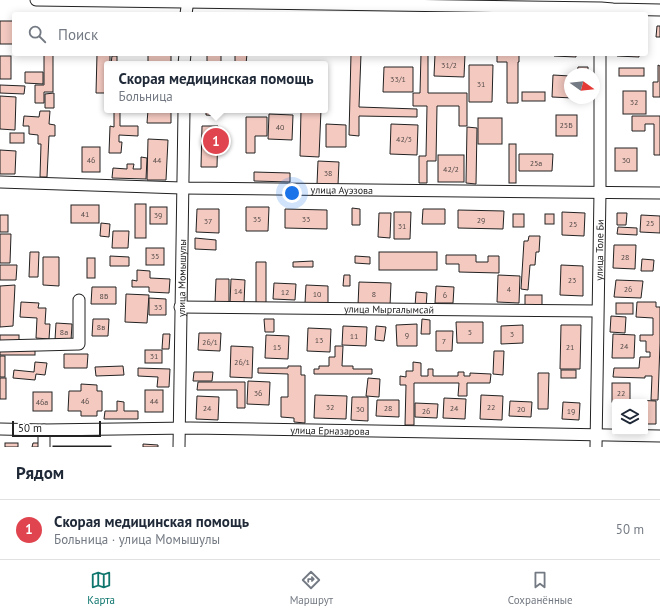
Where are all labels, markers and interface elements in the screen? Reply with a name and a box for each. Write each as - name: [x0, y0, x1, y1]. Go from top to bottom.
- search box: [12, 12, 648, 56]
- icon: search: [26, 23, 48, 45]
- text: Поиск: [58, 25, 98, 44]
- house number: 31/2: [441, 60, 457, 70]
- popup: [104, 61, 328, 113]
- north arrow: [564, 68, 600, 104]
- text: Скорая медицинская помощь: [118, 69, 314, 88]
- house number: 33/1: [390, 74, 406, 84]
- house number: 31: [477, 79, 485, 89]
- text: Больница: [118, 88, 173, 105]
- house number: 32: [630, 97, 638, 107]
- house number: 25Б: [559, 120, 573, 130]
- house number: 40: [276, 122, 285, 132]
- pin: 1: [203, 126, 229, 156]
- house number: 42/3: [396, 134, 412, 144]
- house number: 46: [87, 155, 95, 165]
- house number: 44: [153, 155, 162, 165]
- house number: 30: [622, 155, 631, 165]
- house number: 25а: [530, 158, 542, 168]
- house number: 42/2: [443, 164, 459, 174]
- house number: 38: [324, 168, 332, 178]
- your location: [282, 183, 302, 203]
- street label: улица Ауэзова: [311, 183, 373, 197]
- house number: 41: [81, 209, 89, 219]
- house number: 39: [154, 210, 162, 220]
- house number: 35: [253, 214, 261, 224]
- house number: 33: [302, 214, 310, 224]
- house number: 29: [477, 215, 485, 225]
- house number: 37: [204, 216, 212, 226]
- house number: 25: [646, 218, 654, 228]
- house number: 25: [569, 219, 577, 229]
- street label: улица Толе Би: [593, 219, 607, 281]
- house number: 31: [398, 221, 406, 231]
- street label: улица Момышулы: [175, 239, 189, 317]
- house number: 35: [151, 251, 159, 261]
- house number: 28: [621, 252, 629, 262]
- house number: 23: [568, 275, 576, 285]
- house number: 4: [507, 284, 512, 294]
- house number: 26: [624, 284, 632, 294]
- house number: 14: [234, 286, 243, 296]
- house number: 12: [281, 287, 289, 297]
- house number: 10: [313, 289, 322, 299]
- house number: 8: [372, 289, 376, 299]
- house number: 6: [443, 290, 447, 300]
- house number: 8Б: [100, 291, 109, 301]
- house number: 33: [154, 302, 162, 312]
- street label: улица Мыргалымсай: [344, 303, 434, 316]
- house number: 8в: [97, 322, 105, 332]
- house number: 8а: [60, 327, 68, 337]
- house number: 5: [468, 327, 472, 337]
- house number: 3: [510, 329, 514, 339]
- house number: 9: [405, 330, 409, 340]
- house number: 11: [350, 331, 358, 341]
- house number: 13: [315, 335, 323, 345]
- house number: 7: [442, 336, 446, 346]
- house number: 26/1: [202, 337, 218, 347]
- house number: 24: [620, 341, 629, 351]
- house number: 15: [273, 342, 281, 352]
- house number: 21: [566, 342, 574, 352]
- house number: 31: [150, 351, 158, 361]
- house number: 26/1: [234, 357, 250, 367]
- house number: 36: [254, 388, 262, 398]
- house number: 22: [617, 388, 625, 398]
- house number: 46: [81, 396, 89, 406]
- house number: 44: [150, 396, 159, 406]
- house number: 46а: [36, 397, 48, 407]
- map controls: [612, 399, 648, 435]
- button: layers: [612, 399, 648, 435]
- house number: 32: [326, 402, 334, 412]
- house number: 22: [487, 402, 495, 412]
- house number: 24: [203, 403, 212, 413]
- house number: 28: [384, 403, 392, 413]
- house number: 24: [450, 403, 459, 413]
- house number: 30: [356, 404, 365, 414]
- house number: 20: [517, 404, 526, 414]
- house number: 26: [422, 406, 430, 416]
- house number: 19: [567, 406, 575, 416]
- scale bar: [12, 419, 101, 438]
- text: 50 m: [18, 421, 42, 435]
- street label: улица Ерназарова: [290, 424, 370, 438]
- text: Рядом: [16, 462, 64, 484]
- text: Скорая медицинская помощь: [54, 512, 249, 531]
- text: 1: [25, 521, 33, 538]
- text: 50 m: [616, 521, 644, 538]
- text: Больница · улица Момышулы: [54, 531, 220, 548]
- tab: Карта: [87, 569, 115, 607]
- tab: Маршрут: [290, 569, 333, 607]
- tab: Сохранённые: [508, 569, 573, 607]

